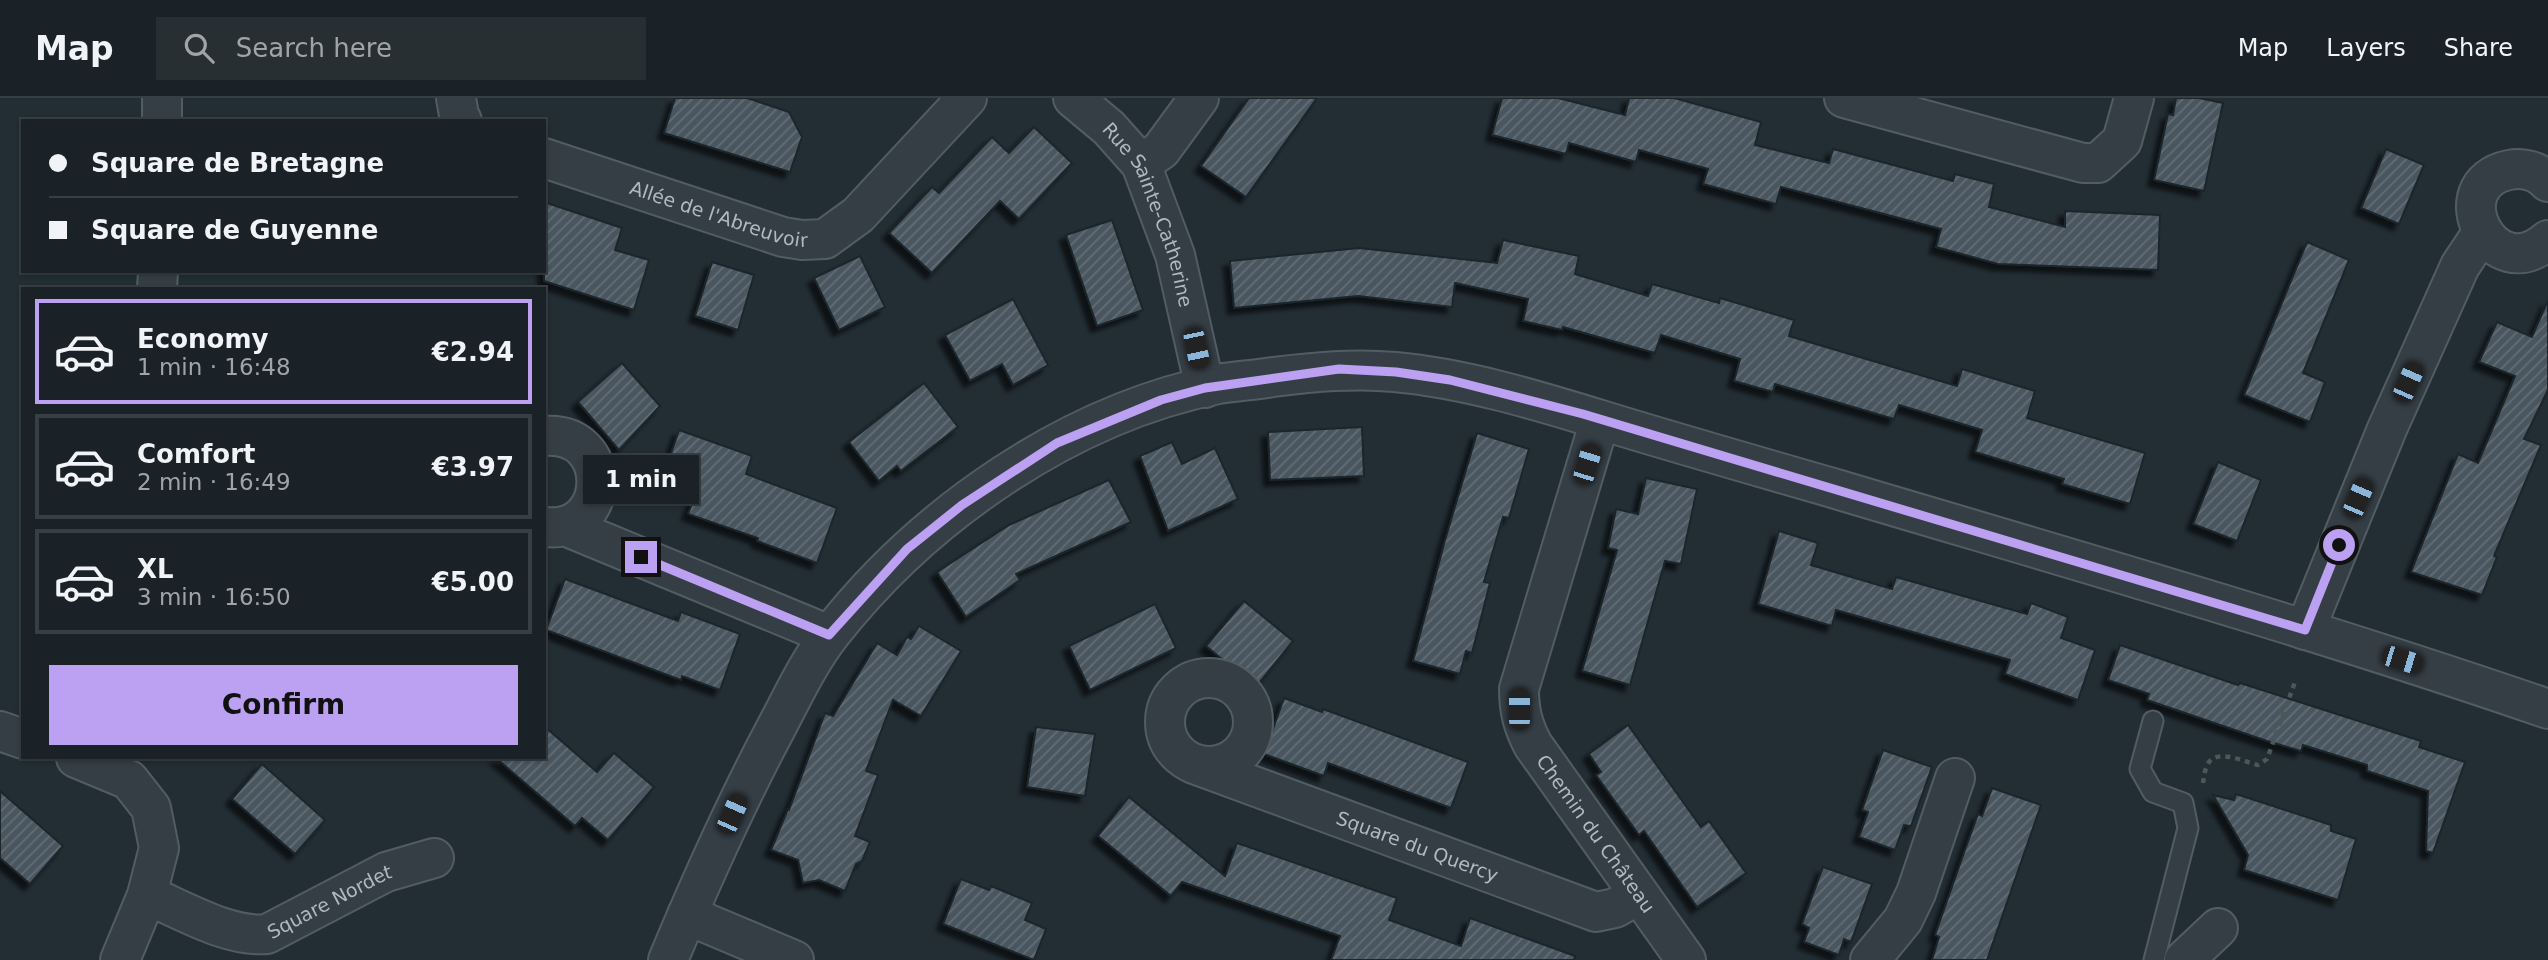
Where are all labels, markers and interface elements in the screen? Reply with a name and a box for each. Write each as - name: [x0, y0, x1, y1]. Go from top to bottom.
- search box: [156, 17, 646, 80]
- text: Map: [35, 29, 114, 68]
- icon: search: [180, 29, 218, 67]
- text: Search here: [236, 33, 392, 63]
- text: Map: [2238, 34, 2288, 62]
- text: Layers: [2326, 34, 2406, 62]
- text: Share: [2444, 34, 2513, 62]
- street label: Rue Sainte-Catherine: [1098, 118, 1197, 309]
- text: Square de Bretagne: [91, 148, 384, 178]
- street label: Allée de l'Abreuvoir: [627, 176, 808, 251]
- text: Square de Guyenne: [91, 215, 378, 245]
- icon: car: [53, 320, 116, 383]
- text: Economy: [137, 324, 268, 354]
- car: [1182, 325, 1211, 371]
- text: €2.94: [432, 337, 514, 367]
- text: 1 min · 16:48: [137, 354, 291, 380]
- car: [2390, 359, 2427, 405]
- icon: car: [53, 435, 116, 498]
- text: Comfort: [137, 439, 255, 469]
- car: [1571, 441, 1604, 487]
- text: €3.97: [432, 452, 514, 482]
- callout: 1 min: [583, 456, 699, 504]
- text: 1 min: [605, 466, 677, 492]
- text: 2 min · 16:49: [137, 469, 291, 495]
- car: [2341, 475, 2376, 521]
- route start: [2323, 529, 2355, 561]
- route end: [625, 541, 657, 573]
- icon: car: [53, 550, 116, 613]
- text: XL: [137, 554, 174, 584]
- text: €5.00: [432, 567, 514, 597]
- text: 3 min · 16:50: [137, 584, 291, 610]
- car: [2379, 644, 2426, 676]
- button: Confirm: [49, 665, 518, 745]
- car: [1509, 688, 1530, 730]
- street label: Chemin du Château: [1532, 750, 1660, 917]
- car: [714, 791, 751, 837]
- street label: Square du Quercy: [1333, 806, 1501, 886]
- street label: Square Nordet: [263, 860, 394, 943]

